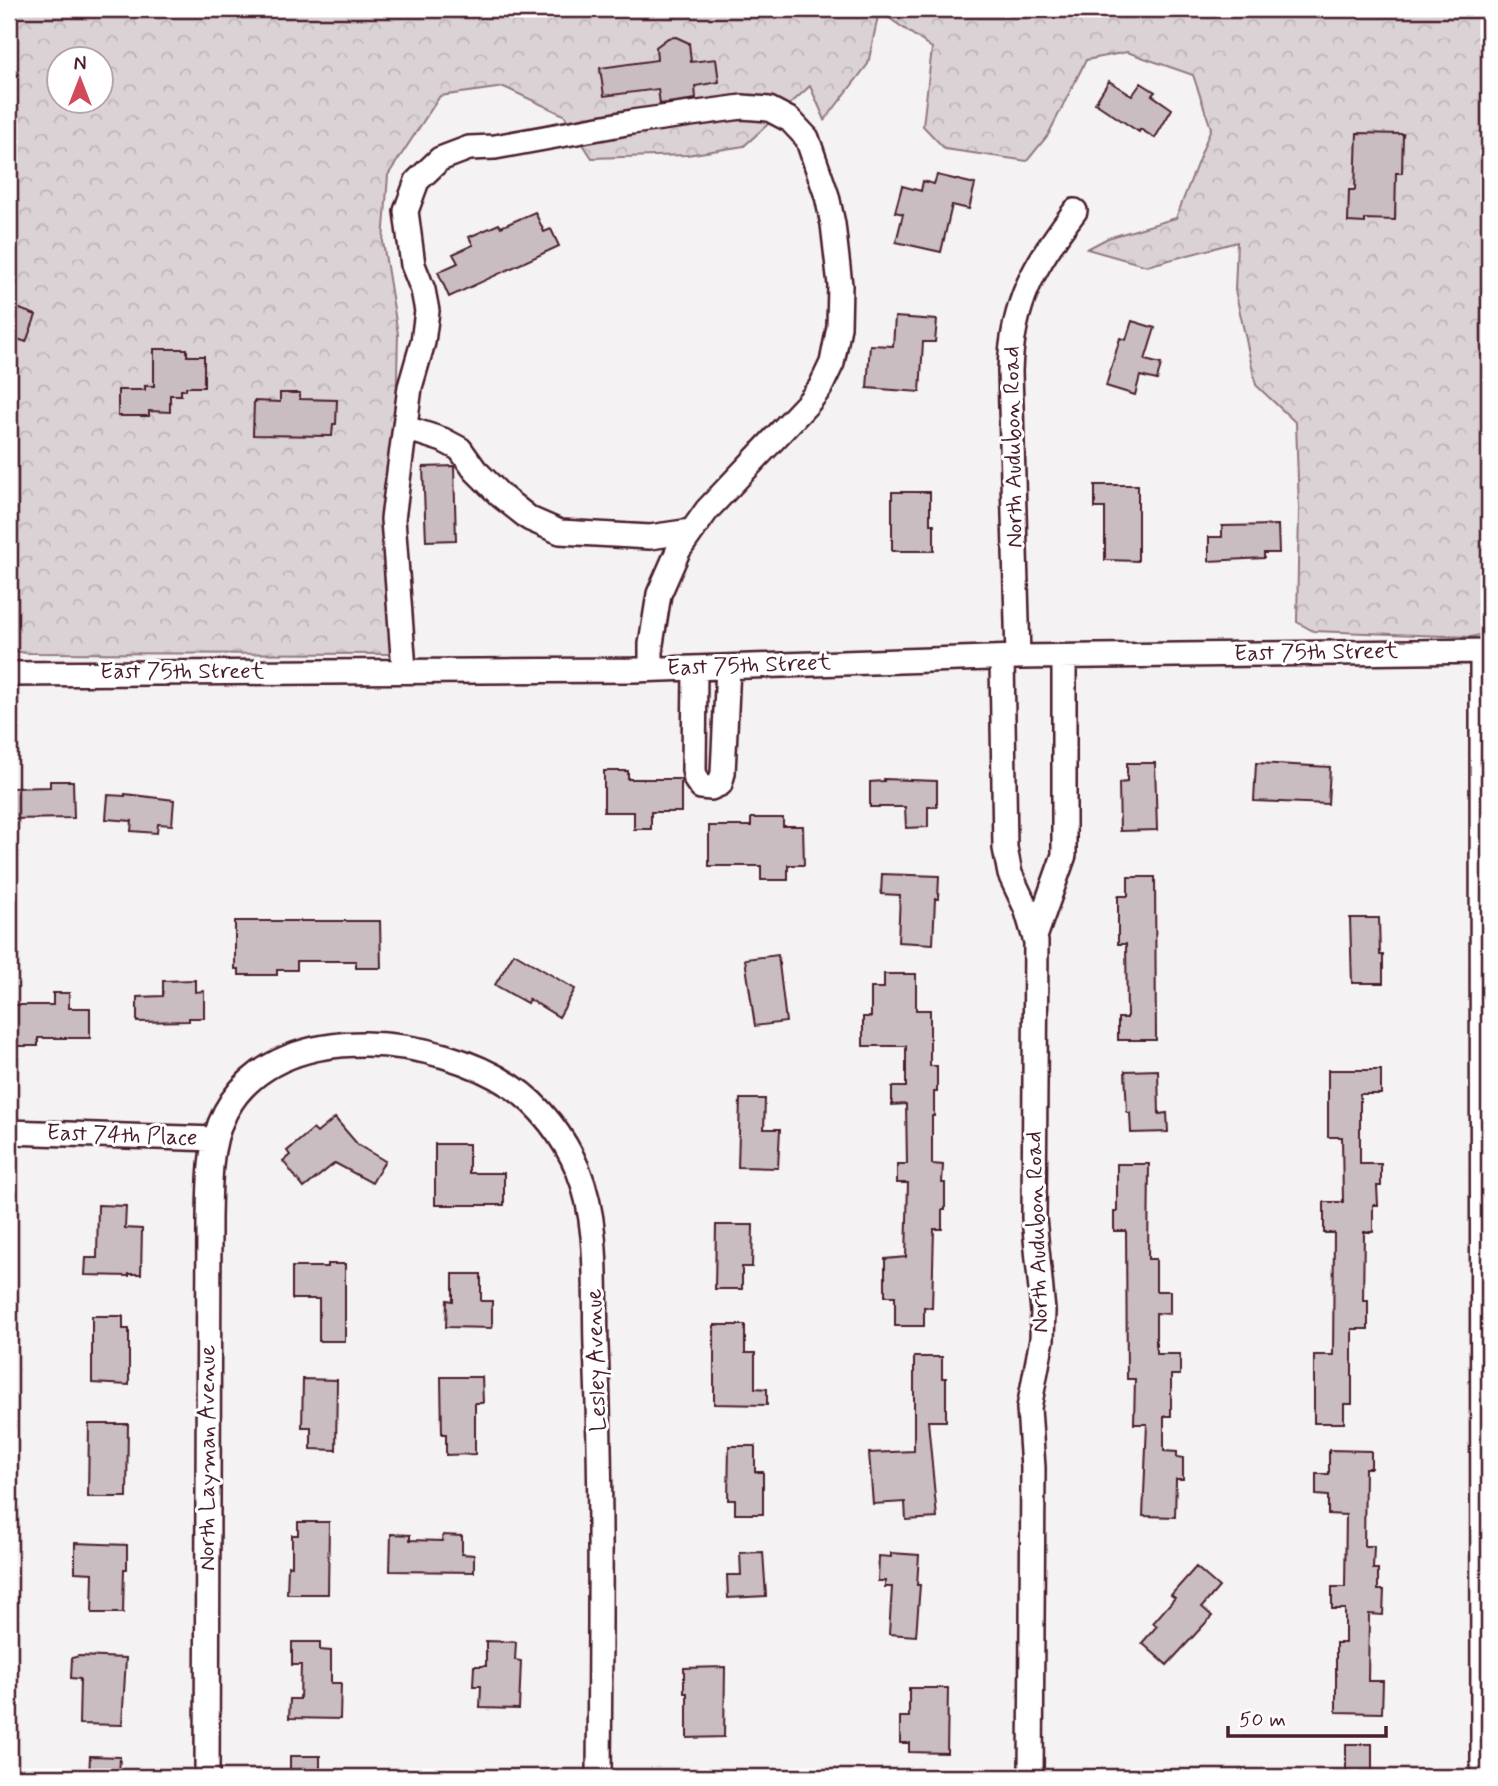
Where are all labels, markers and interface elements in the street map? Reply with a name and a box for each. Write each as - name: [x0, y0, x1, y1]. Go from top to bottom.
- north arrow: [46, 46, 116, 116]
- text: N: [74, 52, 86, 77]
- street label: North Audubon Road: [997, 346, 1031, 548]
- street label: East 75th Street: [1234, 637, 1399, 669]
- street label: East 75th Street: [666, 648, 832, 684]
- street label: East 75th Street: [100, 657, 265, 687]
- street label: East 74th Place: [46, 1118, 198, 1154]
- street label: North Audubon Road: [1019, 1131, 1057, 1333]
- street label: Lesley Avenue: [580, 1288, 614, 1432]
- street label: North Layman Avenue: [193, 1345, 223, 1571]
- scale bar: [1228, 1695, 1386, 1739]
- text: 50 m: [1239, 1706, 1286, 1734]

